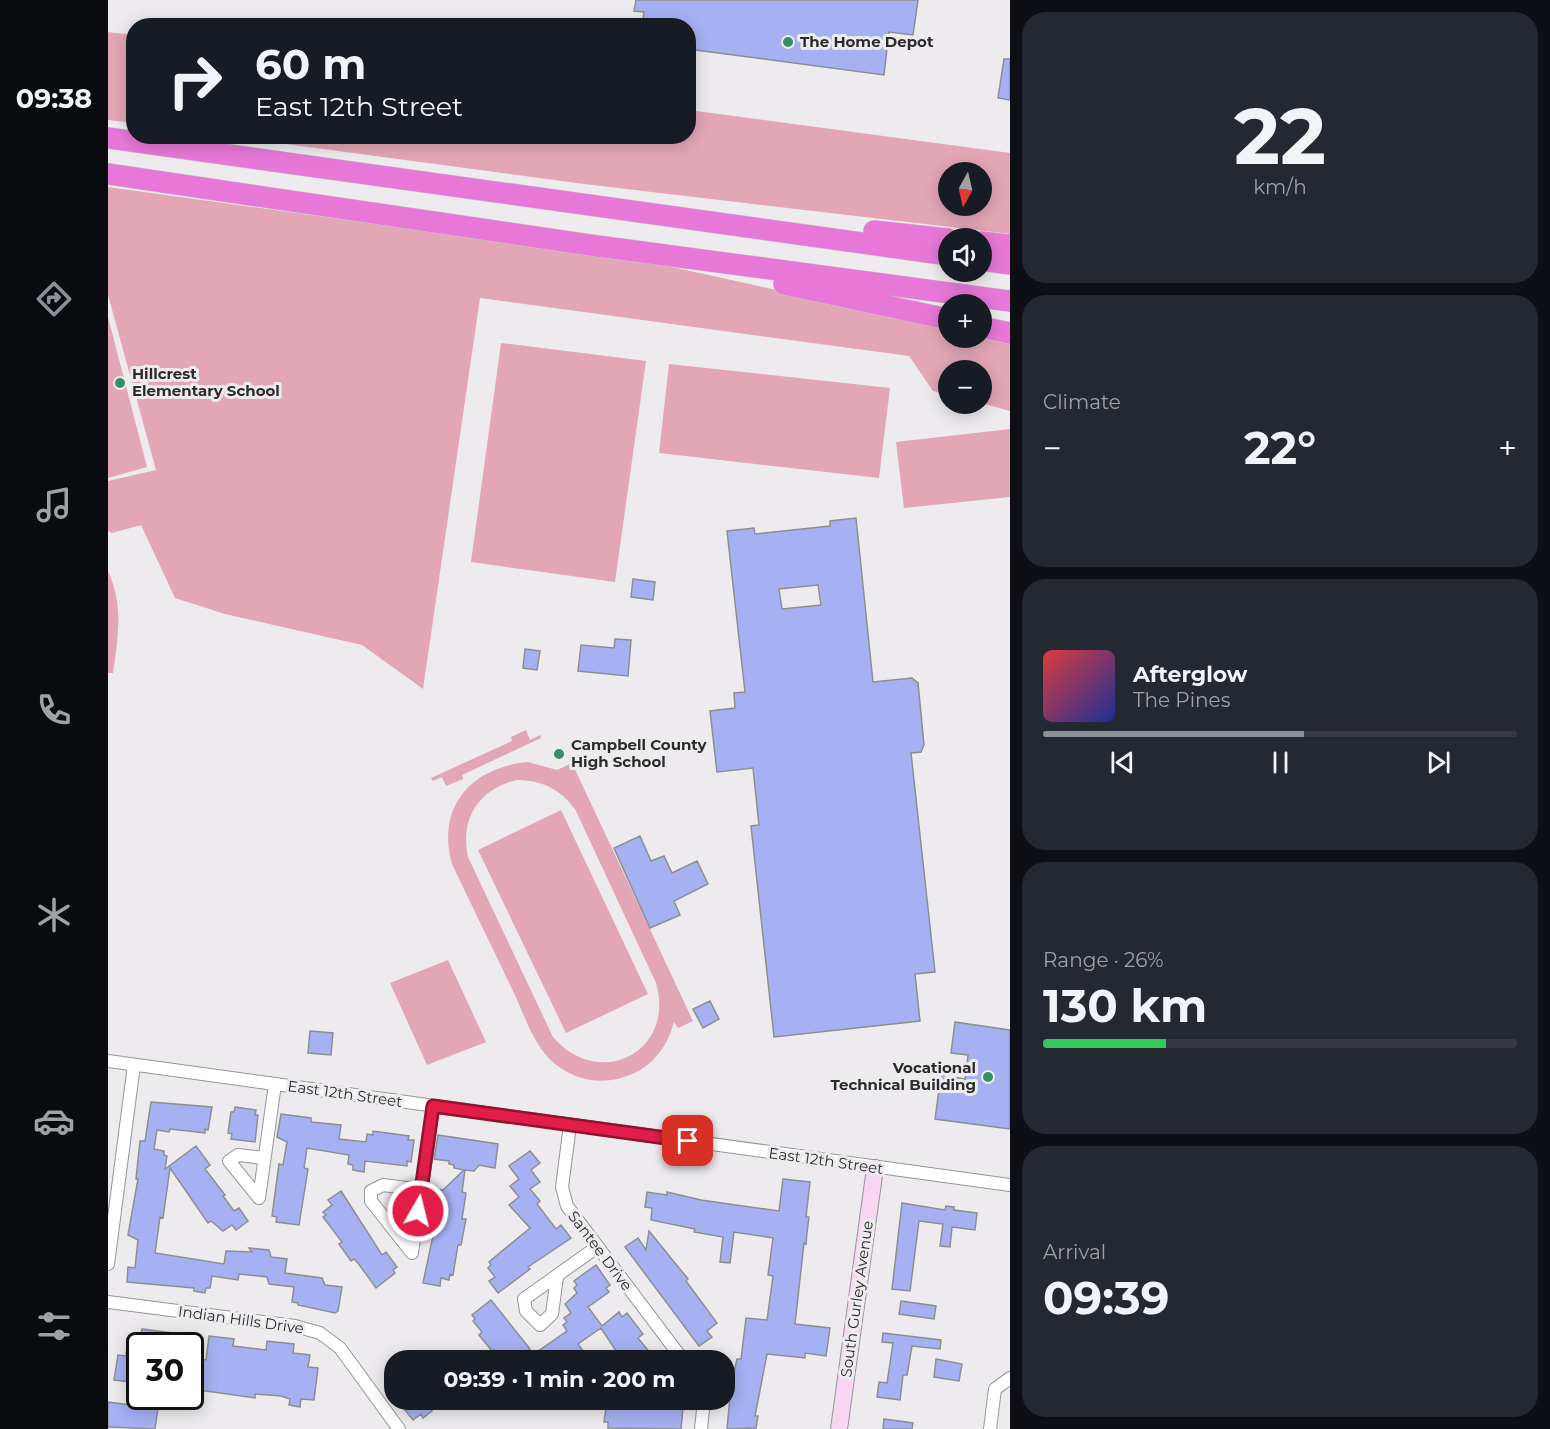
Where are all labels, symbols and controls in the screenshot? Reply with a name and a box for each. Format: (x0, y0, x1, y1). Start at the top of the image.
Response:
place label: The Home Depot (800, 32, 934, 51)
marker: The Home Depot (781, 35, 795, 49)
text: 60 m (255, 38, 366, 90)
icon: right (156, 42, 234, 120)
text: 09:38 (16, 82, 92, 115)
text: 22 (1234, 88, 1326, 184)
text: East 12th Street (255, 90, 463, 123)
north arrow (938, 162, 992, 216)
map controls (938, 162, 992, 414)
text: km/h (1253, 175, 1307, 199)
button: sound (938, 228, 992, 282)
icon: directions (33, 278, 75, 320)
button: + (938, 294, 992, 348)
button: − (938, 360, 992, 414)
place label: Hillcrest Elementary School (132, 364, 280, 400)
marker: Hillcrest Elementary School (113, 376, 127, 390)
text: Climate (1043, 390, 1121, 414)
text: 22° (1244, 420, 1316, 475)
text: − (1043, 428, 1062, 468)
text: + (1498, 428, 1517, 468)
icon: music (33, 484, 75, 526)
text: Afterglow (1133, 661, 1247, 688)
text: The Pines (1133, 688, 1230, 712)
icon: phone (33, 689, 75, 731)
place label: Campbell County High School (571, 735, 707, 771)
icon: previous (1106, 746, 1139, 779)
icon: pause (1264, 746, 1297, 779)
icon: next (1422, 746, 1455, 779)
marker: Campbell County High School (552, 747, 566, 761)
icon: climate (33, 894, 75, 936)
text: Range · 26% (1043, 948, 1164, 972)
text: 130 km (1043, 978, 1207, 1033)
place label: Vocational Technical Building (831, 1058, 976, 1094)
marker: Vocational Technical Building (981, 1070, 995, 1084)
street label: East 12th Street (287, 1076, 404, 1111)
icon: car (33, 1100, 75, 1142)
pin (662, 1115, 713, 1166)
icon: arrive (671, 1124, 704, 1157)
street label: East 12th Street (768, 1143, 885, 1178)
position arrow (386, 1179, 450, 1243)
street label: Santee Drive (564, 1207, 637, 1295)
street label: South Gurley Avenue (836, 1219, 877, 1379)
text: Arrival (1043, 1240, 1106, 1264)
text: 09:39 (1043, 1270, 1169, 1325)
street label: Indian Hills Drive (177, 1301, 305, 1338)
icon: filters (33, 1305, 75, 1347)
speed limit sign: 30 (126, 1332, 204, 1410)
text: 09:39 · 1 min · 200 m (444, 1366, 675, 1393)

